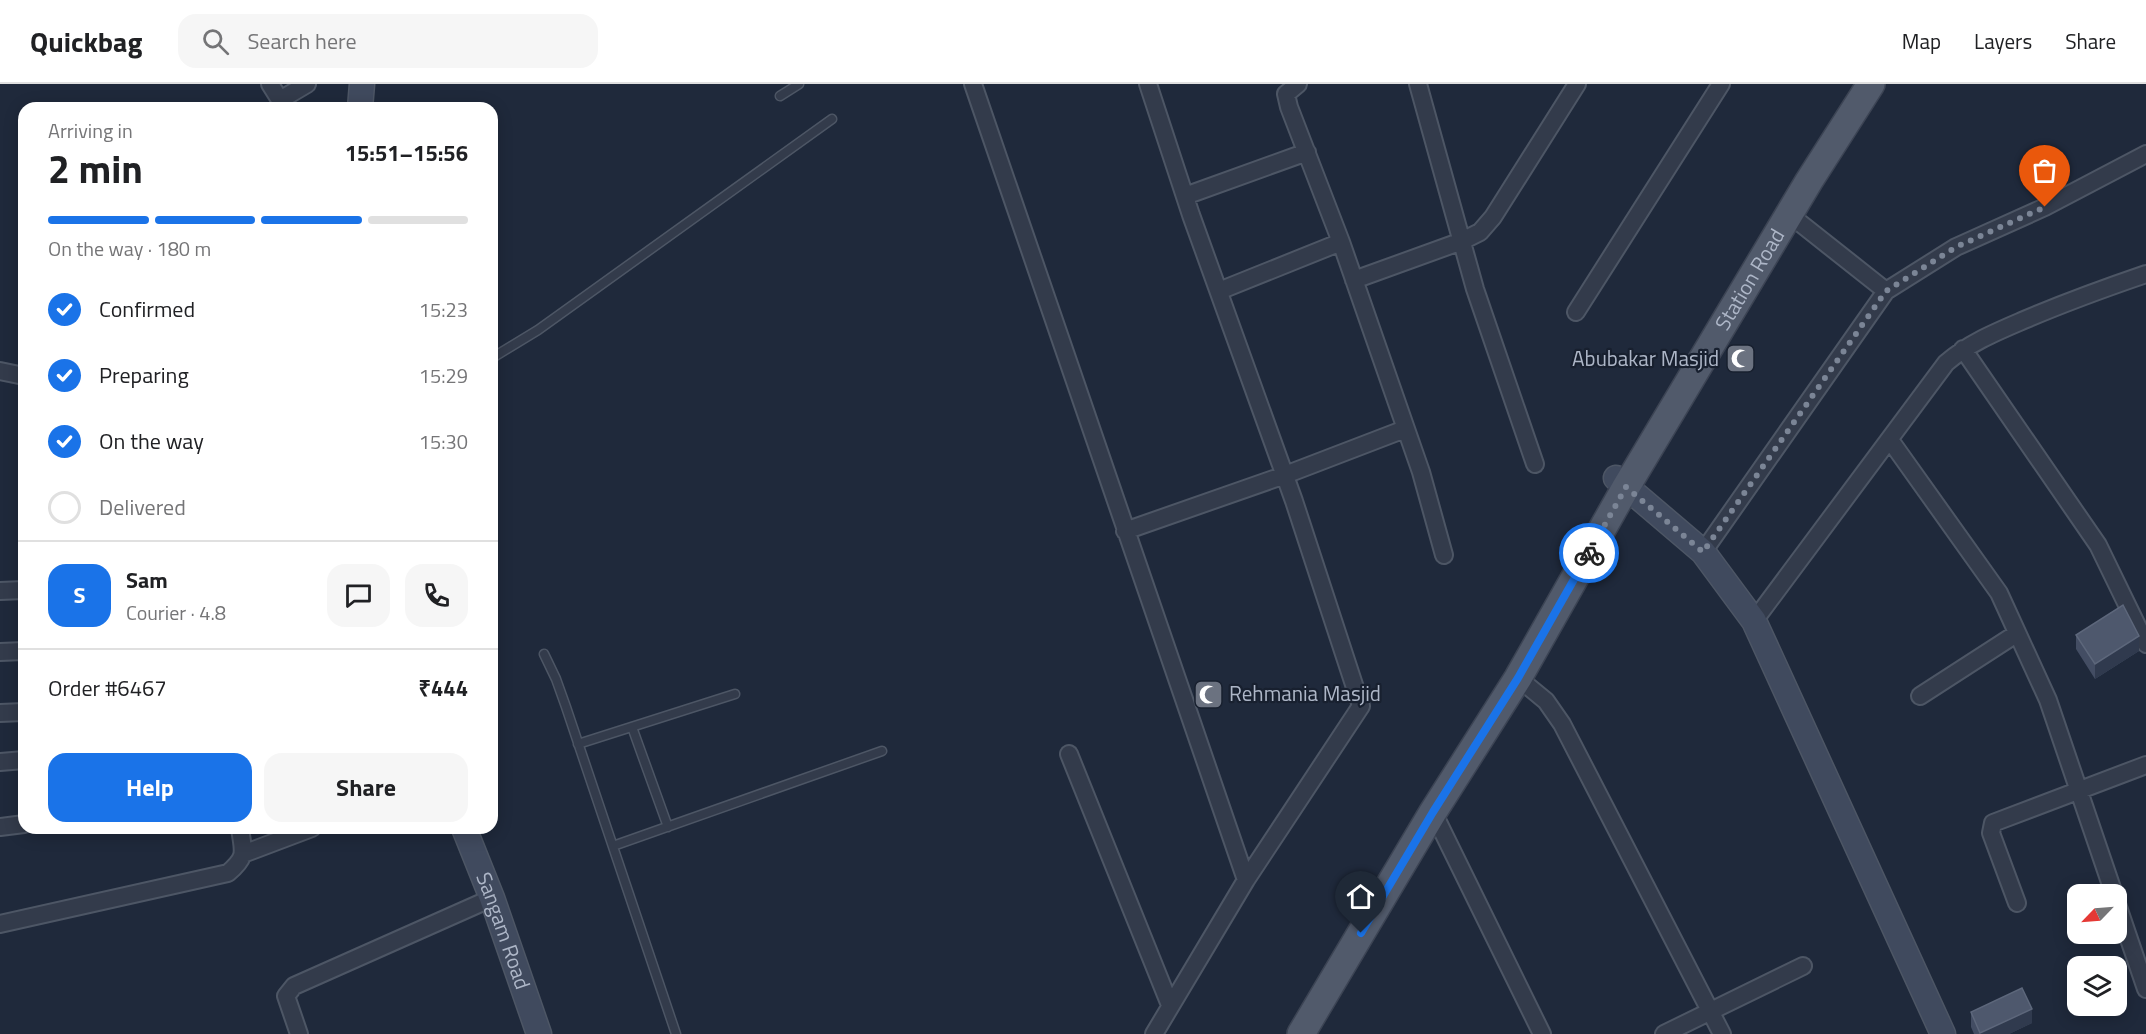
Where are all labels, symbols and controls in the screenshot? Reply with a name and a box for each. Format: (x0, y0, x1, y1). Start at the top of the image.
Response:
search box (178, 14, 598, 68)
text: Quickbag (30, 20, 142, 63)
text: Search here (247, 24, 357, 58)
icon: search (199, 25, 232, 58)
text: Map (1902, 25, 1941, 57)
text: Layers (1974, 25, 2032, 57)
text: Share (2065, 25, 2116, 57)
text: Arriving in (48, 115, 133, 146)
text: 15:51–15:56 (345, 136, 468, 170)
text: 2 min (48, 139, 143, 198)
pin (2019, 145, 2070, 207)
icon: bag (2028, 154, 2061, 187)
street label: Station Road (1706, 222, 1792, 336)
text: On the way · 180 m (48, 233, 211, 264)
text: Confirmed (99, 292, 195, 326)
icon: check (48, 293, 81, 326)
text: 15:23 (419, 294, 468, 325)
place label: Abubakar Masjid (1572, 342, 1719, 374)
mosque icon: Abubakar Masjid (1724, 343, 1756, 375)
text: Preparing (99, 358, 189, 392)
icon: check (48, 359, 81, 392)
text: 15:29 (419, 360, 468, 391)
text: On the way (99, 424, 204, 458)
icon: check (48, 425, 81, 458)
text: 15:30 (419, 426, 468, 457)
text: Delivered (99, 490, 186, 524)
courier (1559, 523, 1619, 583)
icon: bike (1573, 537, 1606, 570)
text: Sam (126, 563, 168, 597)
button: chat (327, 564, 390, 627)
button: phone (405, 564, 468, 627)
text: S (74, 578, 85, 612)
text: Courier · 4.8 (126, 597, 226, 628)
text: Order #6467 (48, 671, 167, 705)
text: ₹444 (418, 671, 468, 705)
place label: Rehmania Masjid (1229, 677, 1381, 709)
mosque icon: Rehmania Masjid (1192, 678, 1224, 710)
button: Help (48, 753, 252, 822)
button: Share (264, 753, 468, 822)
street label: Sangam Road (468, 867, 539, 993)
pin (1335, 871, 1386, 933)
icon: home (1344, 880, 1377, 913)
north arrow (2067, 884, 2127, 944)
map controls (2067, 884, 2127, 1016)
button: layers (2067, 956, 2127, 1016)

